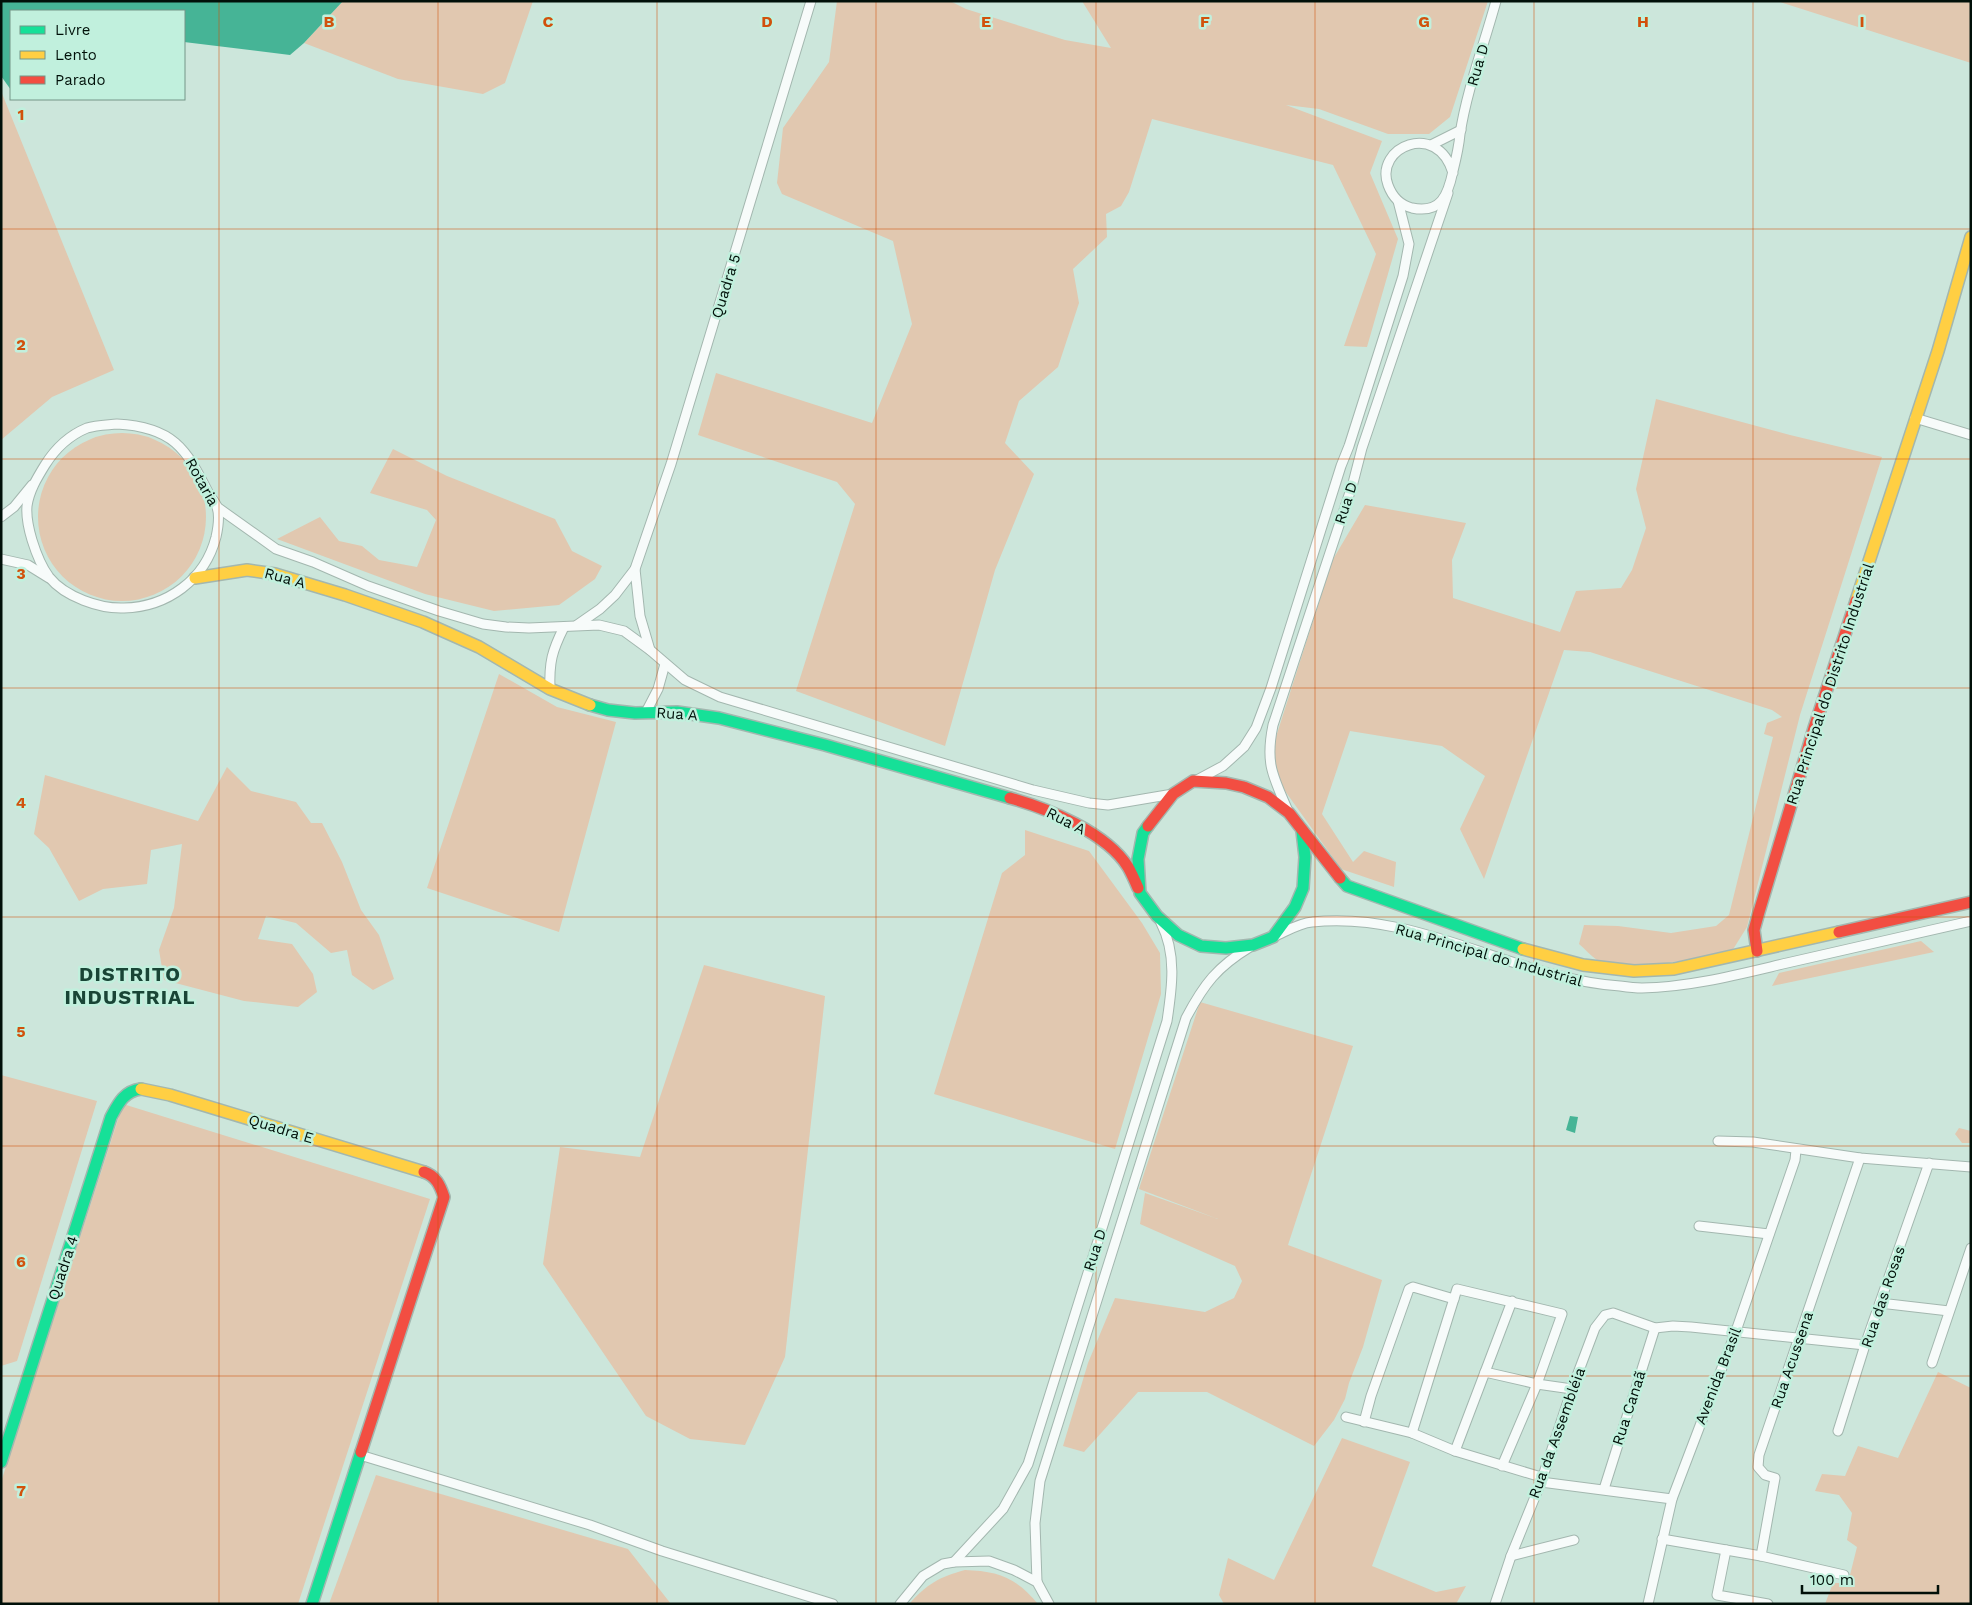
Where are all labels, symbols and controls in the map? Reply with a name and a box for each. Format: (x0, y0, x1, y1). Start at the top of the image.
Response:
legend (10, 10, 185, 100)
text: B (324, 12, 335, 31)
text: C (543, 12, 554, 31)
text: D (761, 12, 773, 31)
text: E (981, 12, 991, 31)
text: F (1200, 12, 1210, 31)
text: G (1418, 12, 1430, 31)
text: H (1637, 12, 1649, 31)
text: I (1859, 12, 1865, 31)
text: Livre (55, 21, 90, 39)
street label: Rua D (1463, 42, 1493, 88)
text: Lento (55, 46, 97, 64)
text: Parado (55, 71, 105, 89)
text: 1 (18, 105, 24, 124)
street label: Quadra 5 (708, 252, 744, 320)
text: 2 (16, 335, 26, 354)
street label: Rotaria (182, 455, 223, 510)
street label: Rua D (1331, 480, 1361, 526)
street label: Rua Principal do Distrito Industrial (1782, 561, 1878, 807)
text: 3 (16, 564, 26, 583)
street label: Rua A (263, 564, 308, 592)
street label: Rua A (656, 704, 698, 724)
text: 4 (16, 793, 26, 812)
street label: Rua A (1043, 804, 1089, 839)
street label: Rua Principal do Industrial (1393, 920, 1585, 990)
district label: DISTRITO INDUSTRIAL (64, 962, 196, 1009)
text: 5 (16, 1022, 26, 1041)
street label: Quadra E (246, 1111, 316, 1147)
street label: Rua D (1080, 1227, 1110, 1273)
street label: Quadra 4 (44, 1233, 82, 1303)
street label: Rua das Rosas (1857, 1244, 1909, 1350)
text: 6 (16, 1252, 26, 1271)
street label: Rua Acussena (1767, 1309, 1817, 1411)
street label: Avenida Brasil (1691, 1325, 1745, 1427)
street label: Rua da Assembléia (1525, 1365, 1589, 1501)
street label: Rua Canaã (1608, 1368, 1650, 1448)
text: 7 (16, 1481, 26, 1500)
scale bar (1802, 1562, 1938, 1594)
text: 100 m (1810, 1571, 1854, 1589)

